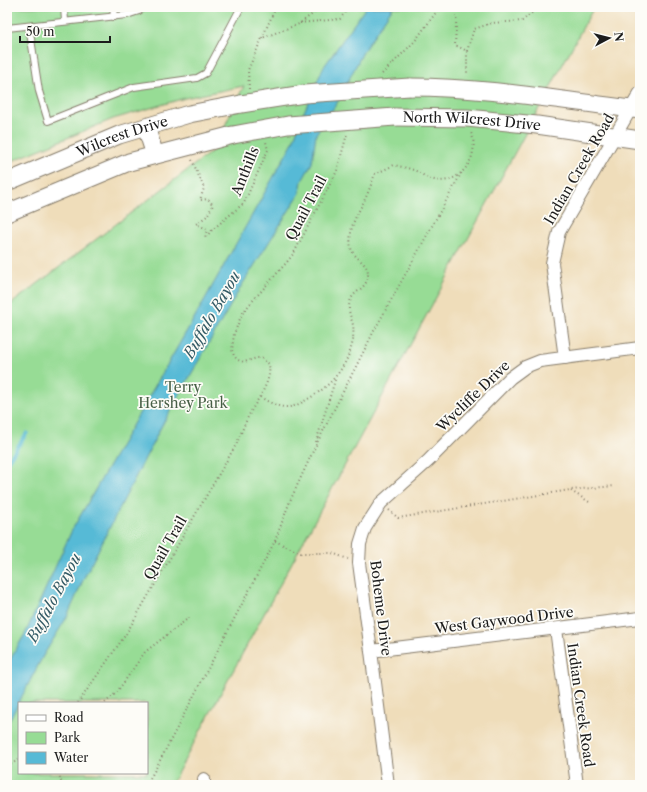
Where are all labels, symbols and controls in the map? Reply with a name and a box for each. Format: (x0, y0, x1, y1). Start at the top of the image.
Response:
scale bar (20, 18, 110, 44)
north arrow (589, 18, 629, 58)
text: 50 m (26, 24, 55, 39)
text: N (611, 31, 627, 43)
street label: North Wilcrest Drive (403, 108, 542, 134)
street label: Indian Creek Road (540, 110, 618, 228)
street label: Wilcrest Drive (73, 112, 170, 161)
street label: Anthills (227, 144, 263, 199)
street label: Quail Trail (281, 173, 331, 243)
water label: Buffalo Bayou (178, 268, 244, 363)
street label: Wycliffe Drive (432, 356, 514, 436)
park label: Terry Hershey Park (138, 378, 229, 412)
street label: Quail Trail (140, 513, 190, 583)
water label: Buffalo Bayou (22, 550, 85, 646)
street label: Boheme Drive (366, 559, 396, 657)
street label: West Gaywood Drive (433, 603, 575, 638)
street label: Indian Creek Road (563, 642, 599, 769)
legend (18, 702, 148, 774)
text: Road (54, 710, 84, 725)
text: Park (54, 730, 81, 745)
text: Water (53, 750, 88, 765)

